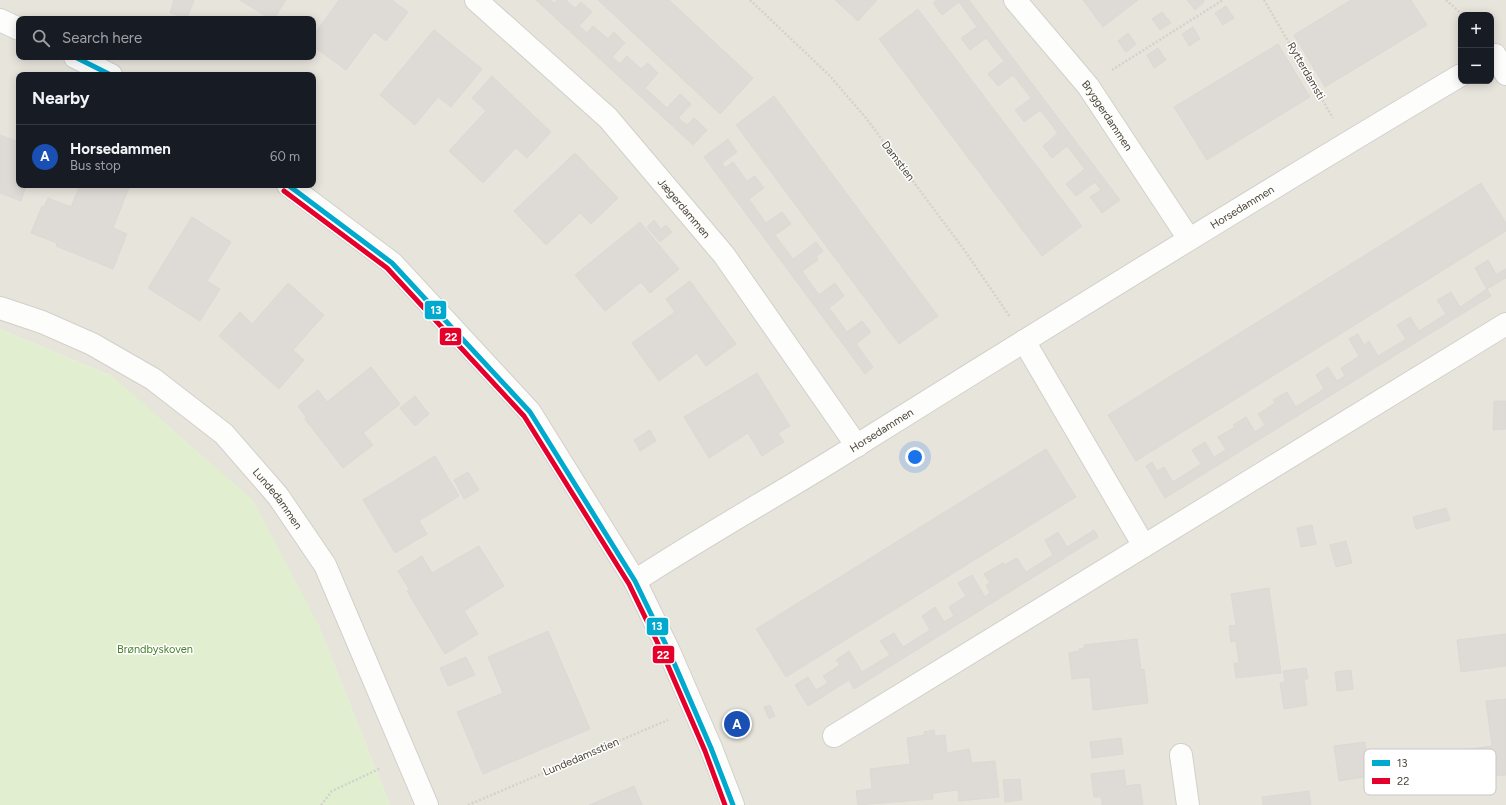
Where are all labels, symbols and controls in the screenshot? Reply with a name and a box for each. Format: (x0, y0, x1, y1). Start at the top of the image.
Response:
map controls (1458, 12, 1494, 84)
button: + (1458, 12, 1494, 48)
search box (16, 16, 316, 60)
icon: search (30, 27, 52, 49)
text: Search here (62, 29, 142, 47)
street label: Rytterdamsti (1284, 40, 1328, 102)
button: − (1458, 48, 1494, 84)
street label: Bryggerdammen (1079, 77, 1135, 153)
text: Nearby (32, 88, 90, 108)
street label: Damstien (879, 139, 917, 183)
text: Horsedammen (70, 140, 171, 158)
text: A (40, 149, 50, 164)
text: 60 m (270, 149, 300, 164)
text: Bus stop (70, 158, 121, 173)
street label: Jægerdammen (655, 175, 713, 241)
street label: Horsedammen (1208, 183, 1276, 231)
line badge: 13 (424, 300, 447, 320)
text: 13 (431, 304, 441, 317)
line badge: 22 (439, 327, 462, 346)
text: 22 (445, 331, 457, 344)
street label: Horsedammen (847, 405, 916, 455)
your location (905, 447, 925, 467)
street label: Lundedammen (250, 465, 305, 531)
line badge: 13 (646, 617, 669, 636)
text: 13 (652, 620, 662, 633)
park label: Brøndbyskoven (117, 643, 193, 656)
line badge: 22 (652, 645, 675, 664)
text: 22 (657, 649, 669, 662)
pin: A (724, 709, 750, 739)
street label: Lundedamsstien (541, 735, 621, 779)
legend (1364, 749, 1496, 795)
text: 13 (1397, 757, 1408, 770)
text: 22 (1397, 775, 1409, 788)

